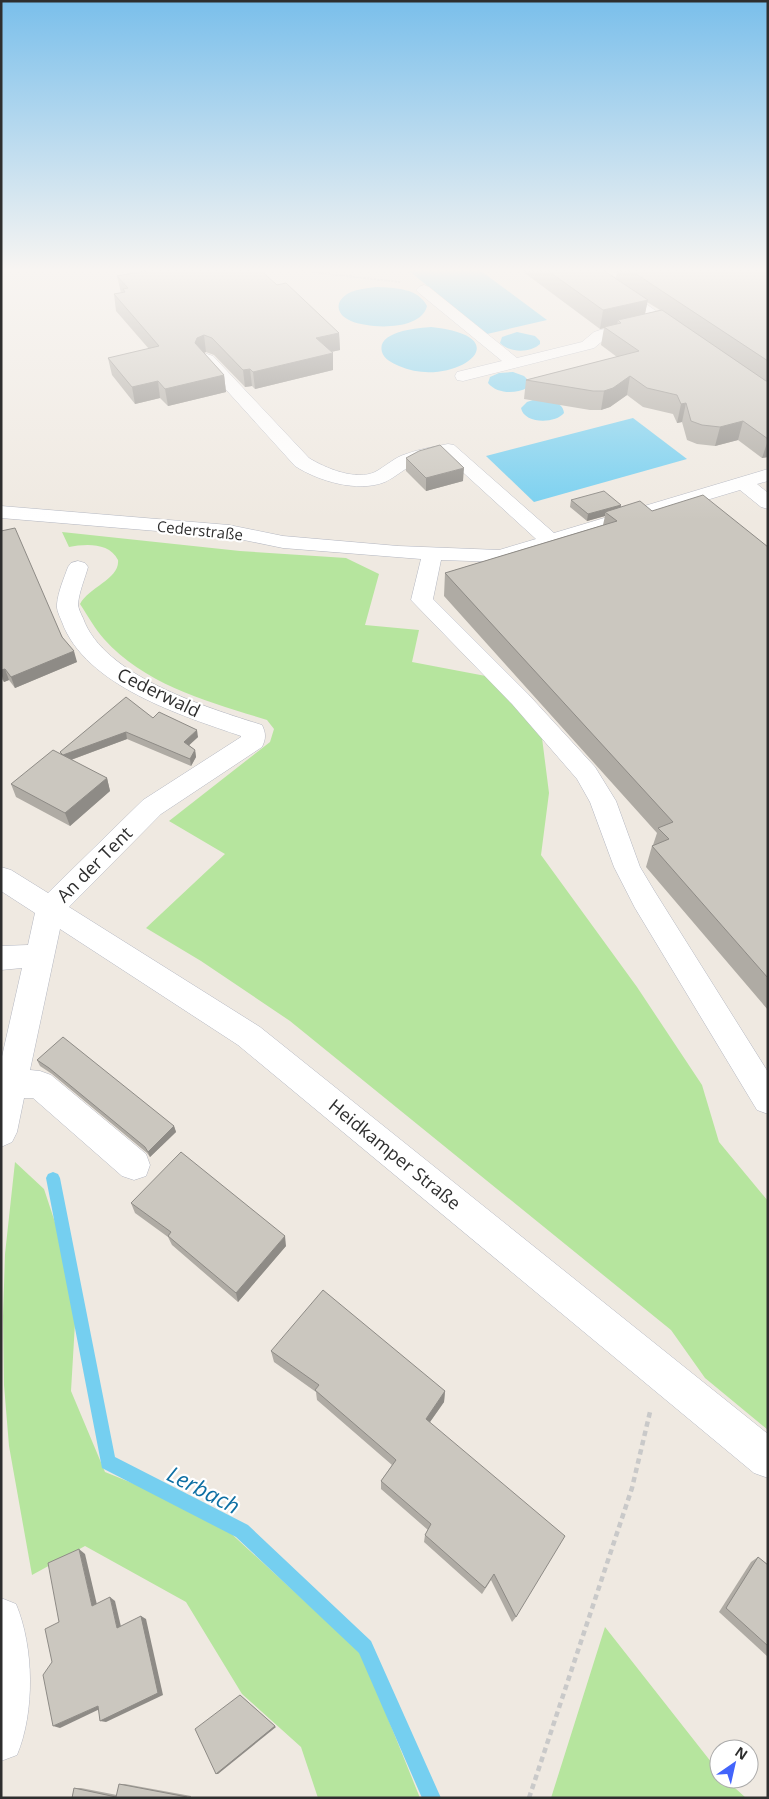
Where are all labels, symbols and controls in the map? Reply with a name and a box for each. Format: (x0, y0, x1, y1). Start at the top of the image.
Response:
street label: Cederstraße (156, 516, 244, 544)
street label: Cederwald (114, 662, 204, 722)
street label: An der Tent (51, 821, 137, 907)
street label: Heidkamper Straße (324, 1093, 466, 1215)
water label: Lerbach (162, 1458, 246, 1520)
north arrow (709, 1739, 759, 1789)
text: N (732, 1742, 752, 1764)

